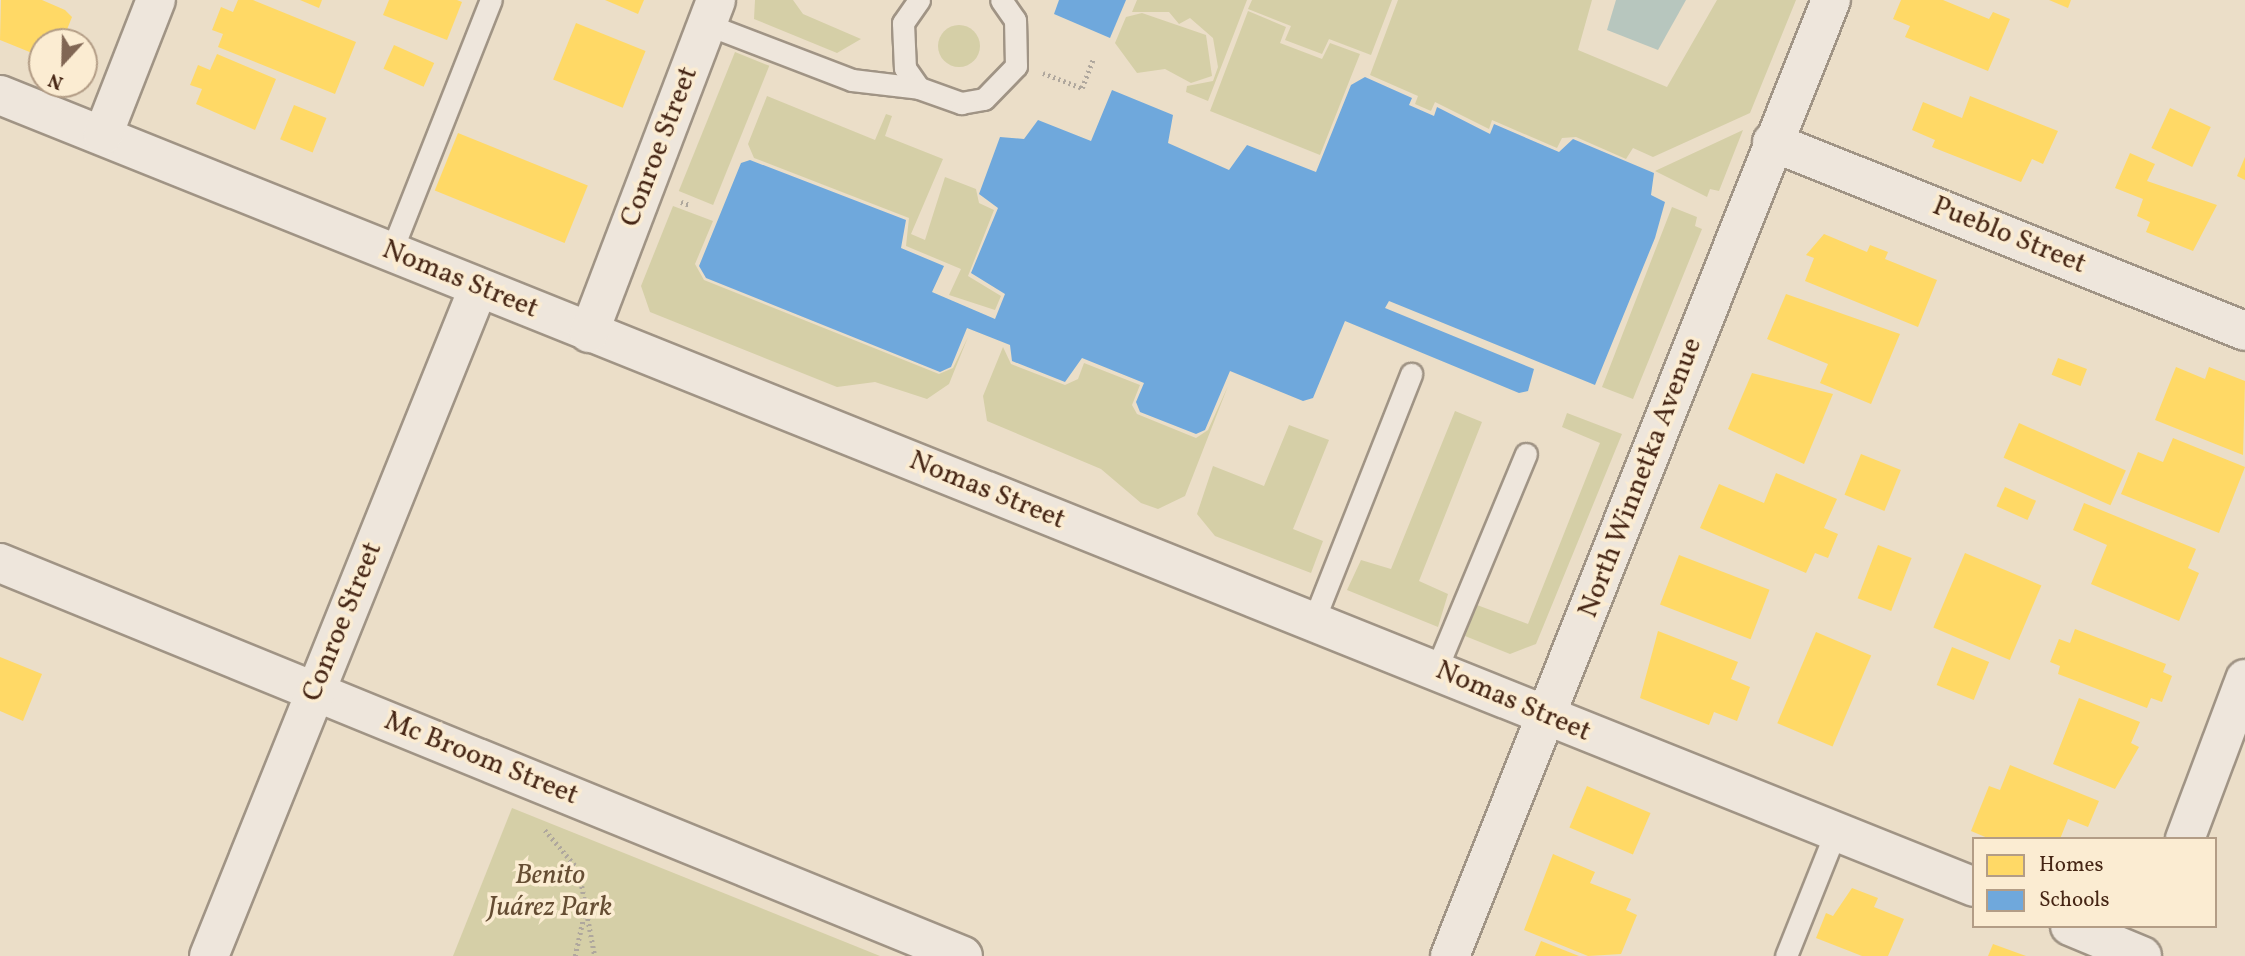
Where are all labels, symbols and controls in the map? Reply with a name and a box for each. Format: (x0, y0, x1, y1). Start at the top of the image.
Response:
north arrow (28, 28, 98, 98)
street label: Conroe Street (614, 62, 706, 232)
text: N (45, 66, 67, 95)
street label: Pueblo Street (1927, 190, 2091, 282)
street label: Nomas Street (377, 233, 543, 327)
street label: North Winnetka Avenue (1572, 333, 1710, 623)
street label: Nomas Street (904, 444, 1070, 538)
street label: Conroe Street (296, 537, 390, 707)
street label: Nomas Street (1430, 654, 1596, 750)
street label: Mc Broom Street (379, 705, 583, 813)
legend (1972, 837, 2217, 928)
text: Homes (2039, 851, 2104, 880)
park label: Benito Juárez Park (488, 859, 612, 925)
text: Schools (2039, 886, 2109, 915)

